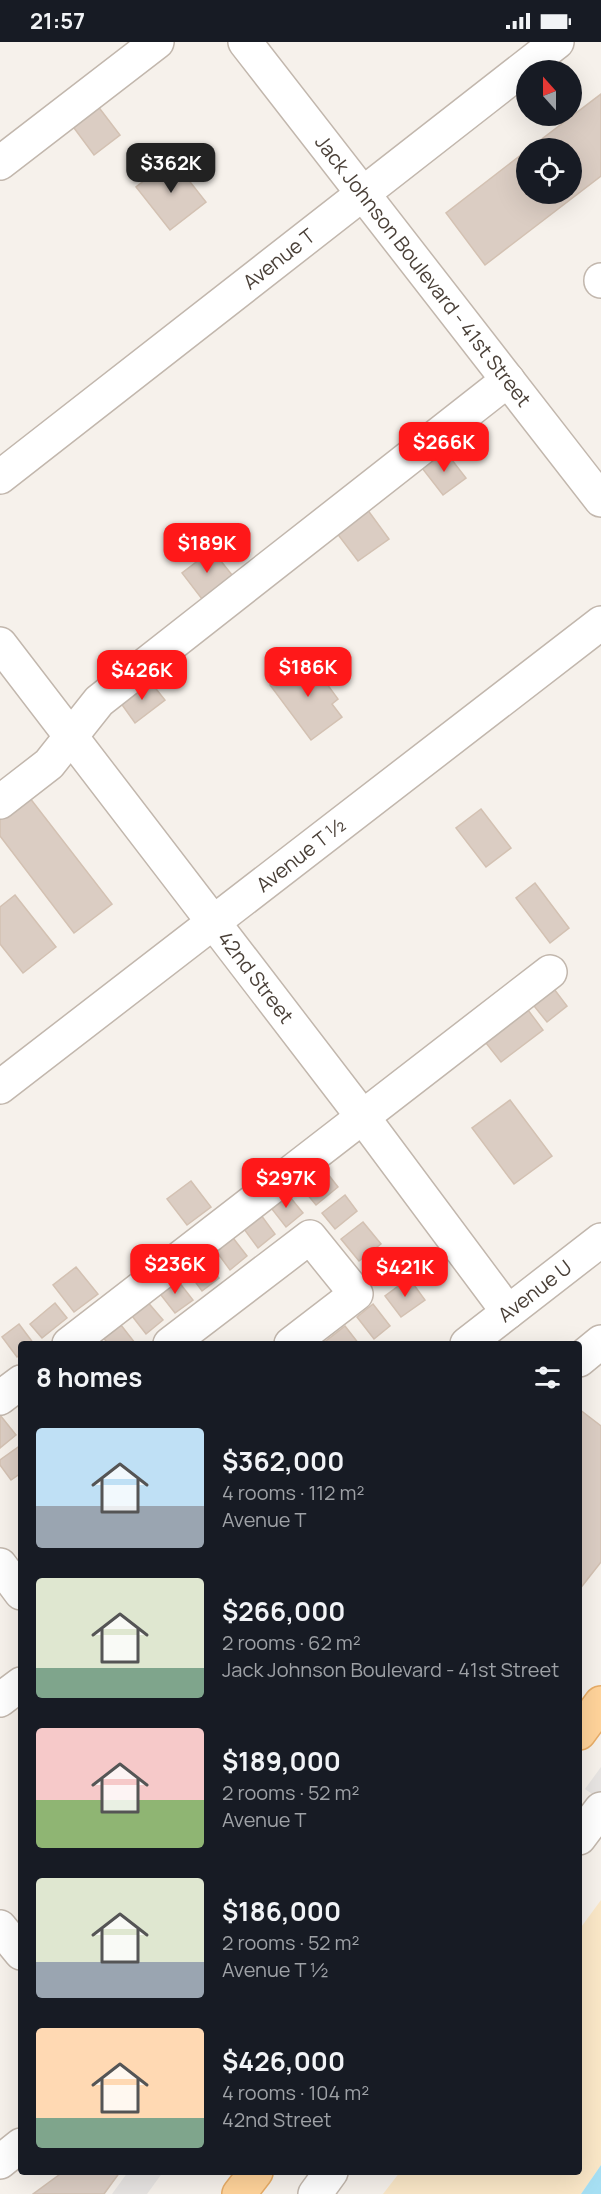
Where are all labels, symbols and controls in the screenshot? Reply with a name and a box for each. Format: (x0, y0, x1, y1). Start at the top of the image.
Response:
text: 21:57 (30, 6, 85, 36)
north arrow (516, 60, 582, 126)
map controls (516, 60, 582, 204)
street label: Jack Johnson Boulevard - 41st Street (309, 129, 538, 412)
button: locate (516, 138, 582, 204)
pin: $362K (129, 143, 213, 194)
text: $362K (140, 149, 202, 176)
street label: Avenue T (237, 222, 320, 295)
pin: $266K (402, 422, 486, 473)
text: $266K (413, 428, 475, 455)
pin: $189K (165, 523, 249, 574)
text: $189K (178, 529, 236, 556)
pin: $186K (266, 647, 350, 698)
pin: $426K (100, 650, 184, 701)
text: $186K (279, 653, 337, 680)
text: $426K (111, 656, 173, 683)
street label: Avenue T ½ (250, 811, 351, 898)
street label: 42nd Street (212, 925, 300, 1029)
pin: $297K (244, 1158, 328, 1209)
text: $297K (256, 1164, 316, 1191)
pin: $236K (133, 1244, 217, 1295)
pin: $421K (363, 1247, 447, 1298)
text: $236K (144, 1250, 206, 1277)
text: $421K (376, 1253, 434, 1280)
street label: Avenue U (492, 1254, 577, 1328)
text: 8 homes (36, 1359, 142, 1395)
icon: filters (531, 1361, 564, 1394)
text: $362,000 (222, 1443, 344, 1479)
icon: home (84, 1452, 156, 1524)
text: 4 rooms · 112 m² (222, 1479, 364, 1506)
text: Avenue T (222, 1506, 306, 1533)
text: $266,000 (222, 1593, 345, 1629)
icon: home (84, 1602, 156, 1674)
text: 2 rooms · 62 m² (222, 1629, 361, 1656)
text: Jack Johnson Boulevard - 41st Street (222, 1656, 559, 1683)
text: $189,000 (222, 1743, 341, 1779)
icon: home (84, 1752, 156, 1824)
text: 2 rooms · 52 m² (222, 1779, 359, 1806)
text: Avenue T (222, 1806, 306, 1833)
text: $186,000 (222, 1893, 341, 1929)
icon: home (84, 1902, 156, 1974)
text: 2 rooms · 52 m² (222, 1929, 359, 1956)
text: Avenue T ½ (222, 1956, 328, 1983)
text: $426,000 (222, 2043, 345, 2079)
icon: home (84, 2052, 156, 2124)
text: 4 rooms · 104 m² (222, 2079, 369, 2106)
text: 42nd Street (222, 2106, 332, 2133)

